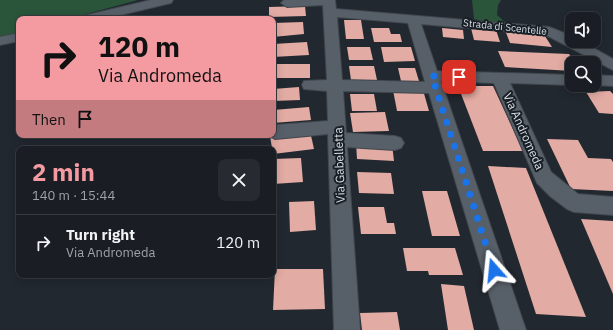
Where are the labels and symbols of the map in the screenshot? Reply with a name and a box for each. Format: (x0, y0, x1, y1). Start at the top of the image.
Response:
street label: Strada di Scentelle (462, 16, 548, 38)
pin (442, 60, 476, 94)
street label: Via Andromeda (500, 90, 548, 172)
street label: Via Gabelletta (330, 126, 348, 203)
position arrow (473, 249, 515, 291)

